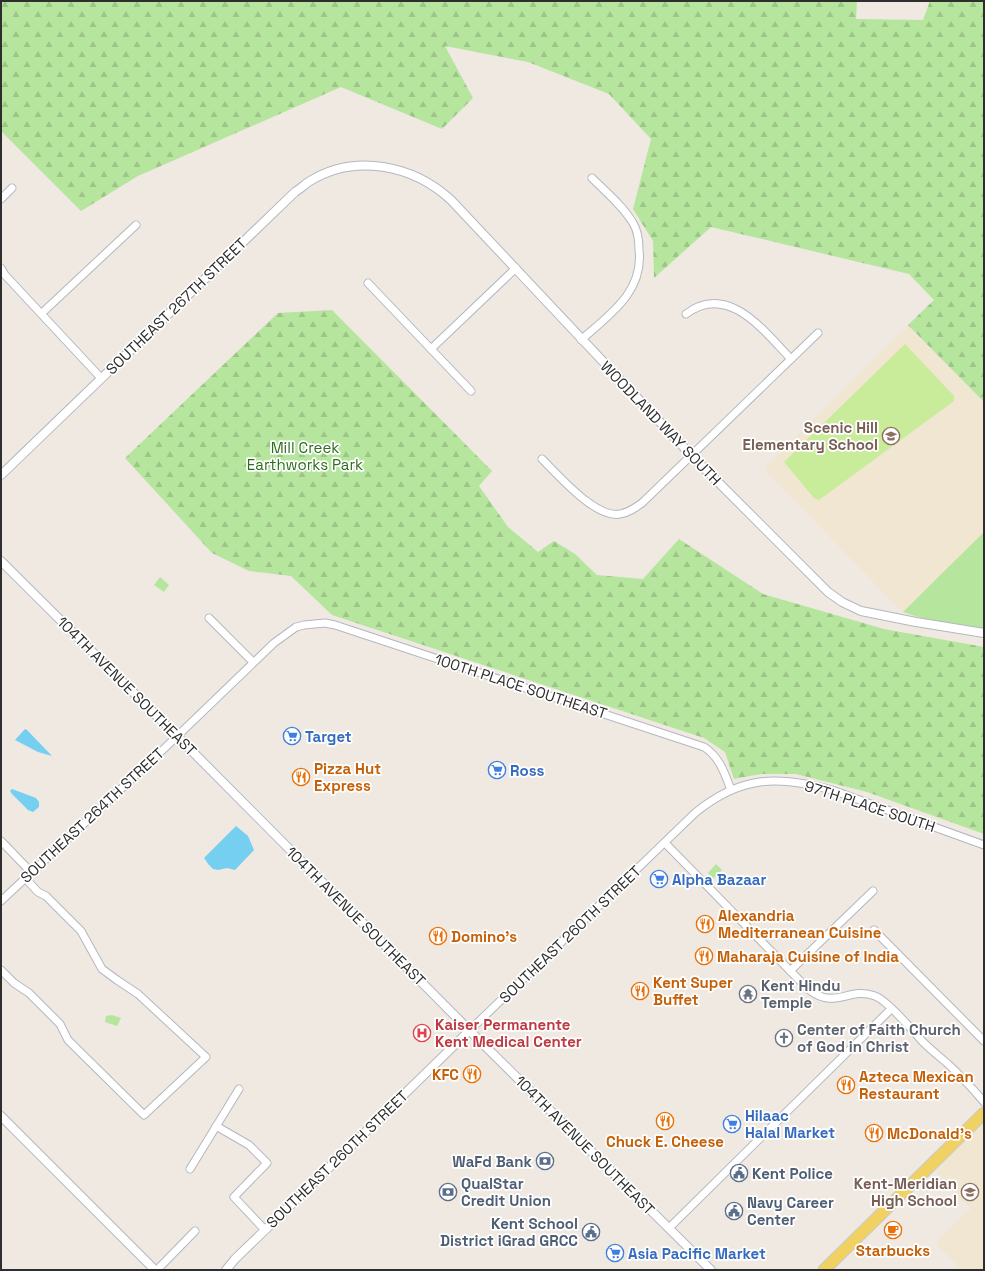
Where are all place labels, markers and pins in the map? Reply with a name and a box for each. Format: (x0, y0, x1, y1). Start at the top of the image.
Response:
place label: Scenic Hill Elementary School (743, 418, 878, 454)
school or university icon: Scenic Hill Elementary School (881, 426, 901, 446)
supermarket icon: Target (282, 726, 302, 746)
place label: Target (305, 727, 352, 746)
place label: Pizza Hut Express (314, 759, 381, 795)
supermarket icon: Ross (487, 760, 507, 780)
place label: Ross (510, 761, 545, 780)
restaurant icon: Pizza Hut Express (291, 767, 311, 787)
supermarket icon: Alpha Bazaar (649, 869, 669, 889)
place label: Alpha Bazaar (672, 870, 767, 889)
place label: Alexandria Mediterranean Cuisine (718, 906, 882, 942)
restaurant icon: Alexandria Mediterranean Cuisine (695, 914, 715, 934)
restaurant icon: Domino's (428, 926, 448, 946)
place label: Domino's (451, 927, 517, 946)
restaurant icon: Maharaja Cuisine of India (694, 946, 714, 966)
place label: Maharaja Cuisine of India (717, 947, 899, 966)
place label: Kent Super Buffet (653, 973, 733, 1009)
place label: Kent Hindu Temple (761, 976, 840, 1012)
restaurant icon: Kent Super Buffet (630, 981, 650, 1001)
temple icon: Kent Hindu Temple (738, 984, 758, 1004)
place label: Kaiser Permanente Kent Medical Center (435, 1015, 582, 1051)
place label: Center of Faith Church of God in Christ (797, 1020, 961, 1056)
hospital icon: Kaiser Permanente Kent Medical Center (412, 1023, 432, 1043)
church icon: Center of Faith Church of God in Christ (774, 1028, 794, 1048)
restaurant icon: KFC (462, 1064, 482, 1084)
place label: KFC (432, 1065, 459, 1084)
place label: Azteca Mexican Restaurant (859, 1067, 974, 1103)
restaurant icon: Azteca Mexican Restaurant (836, 1075, 856, 1095)
place label: Hilaac Halal Market (745, 1106, 835, 1142)
restaurant icon: Chuck E. Cheese (655, 1111, 675, 1131)
supermarket icon: Hilaac Halal Market (722, 1114, 742, 1134)
restaurant icon: McDonald's (864, 1123, 884, 1143)
place label: McDonald's (887, 1124, 972, 1143)
place label: Chuck E. Cheese (606, 1132, 724, 1151)
bank icon: WaFd Bank (535, 1151, 555, 1171)
place label: WaFd Bank (452, 1152, 533, 1171)
public building icon: Kent Police (729, 1163, 749, 1183)
place label: Kent Police (752, 1164, 833, 1183)
place label: QualStar Credit Union (461, 1174, 551, 1210)
place label: Kent-Meridian High School (854, 1174, 957, 1210)
bank icon: QualStar Credit Union (438, 1182, 458, 1202)
school or university icon: Kent-Meridian High School (960, 1182, 980, 1202)
place label: Navy Career Center (747, 1193, 834, 1229)
public building icon: Navy Career Center (724, 1201, 744, 1221)
place label: Kent School District iGrad GRCC (440, 1214, 578, 1250)
cafe icon: Starbucks (883, 1220, 903, 1240)
public building icon: Kent School District iGrad GRCC (581, 1222, 601, 1242)
place label: Starbucks (856, 1241, 930, 1260)
supermarket icon: Asia Pacific Market (605, 1243, 625, 1263)
place label: Asia Pacific Market (628, 1244, 766, 1263)

